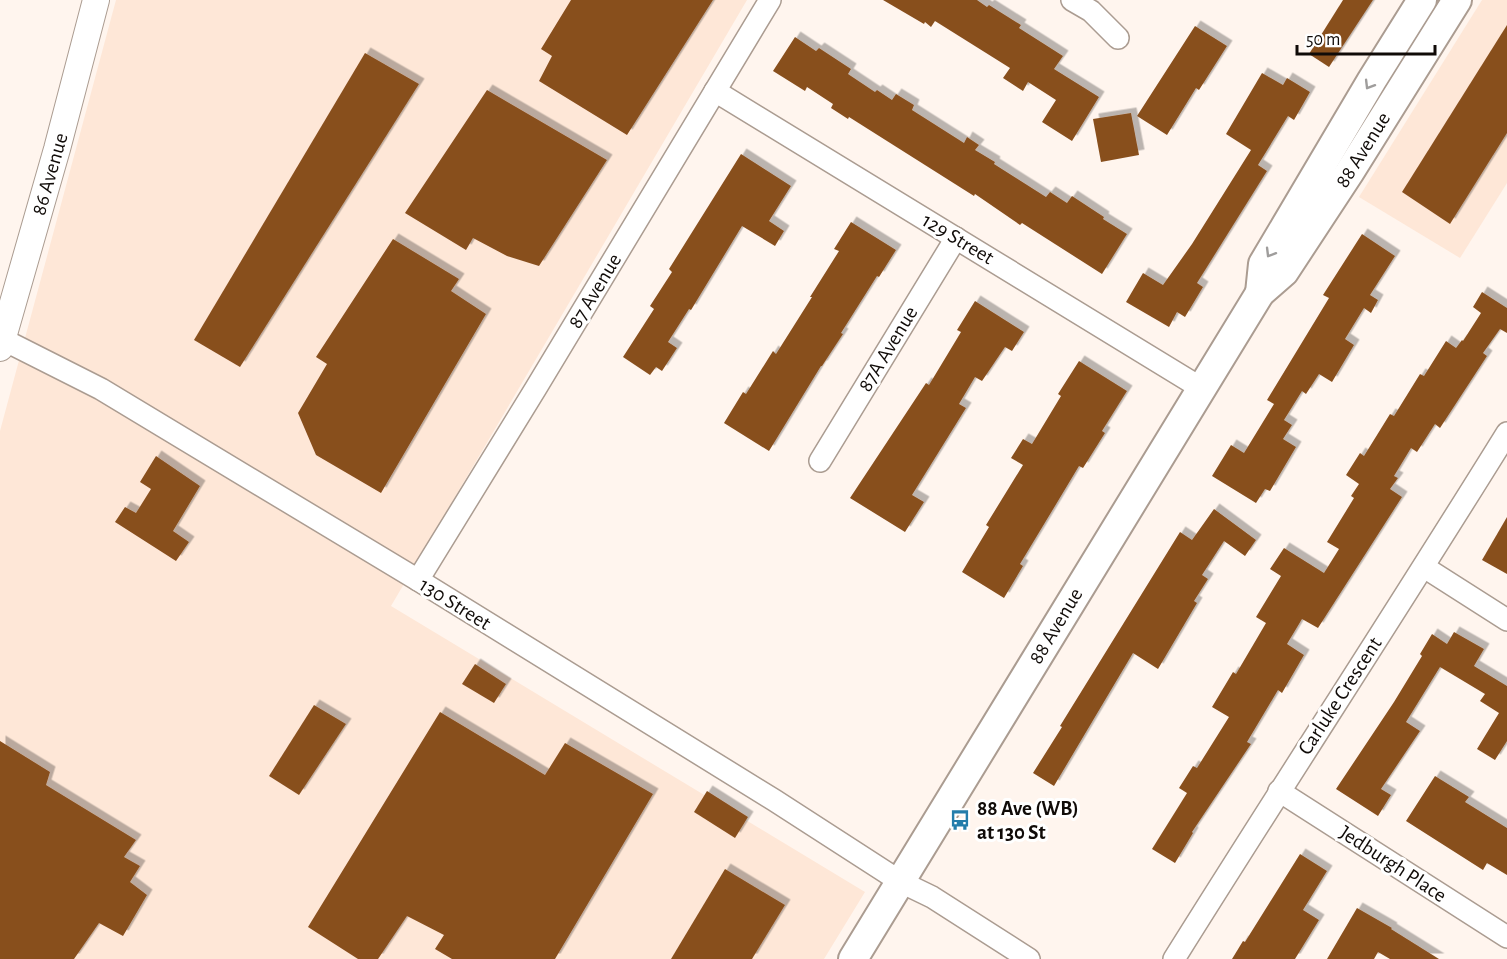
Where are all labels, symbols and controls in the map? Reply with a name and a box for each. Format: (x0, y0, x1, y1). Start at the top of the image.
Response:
scale bar (1297, 18, 1435, 56)
text: 50 m (1306, 31, 1340, 49)
one-way arrow (1364, 79, 1376, 89)
street label: 88 Avenue (1332, 109, 1394, 191)
street label: 86 Avenue (28, 130, 72, 218)
street label: 129 Street (918, 210, 998, 269)
one-way arrow (1265, 247, 1277, 257)
street label: 87 Avenue (565, 250, 625, 332)
street label: 87A Avenue (854, 303, 922, 395)
street label: 130 Street (416, 574, 495, 634)
street label: 88 Avenue (1025, 584, 1087, 668)
street label: Carluke Crescent (1294, 633, 1386, 759)
place label: 88 Ave (WB) at 130 St (977, 798, 1079, 843)
bus stop icon: 88 Ave (WB) at 130 St (948, 808, 972, 832)
street label: Jedburgh Place (1336, 822, 1450, 906)

